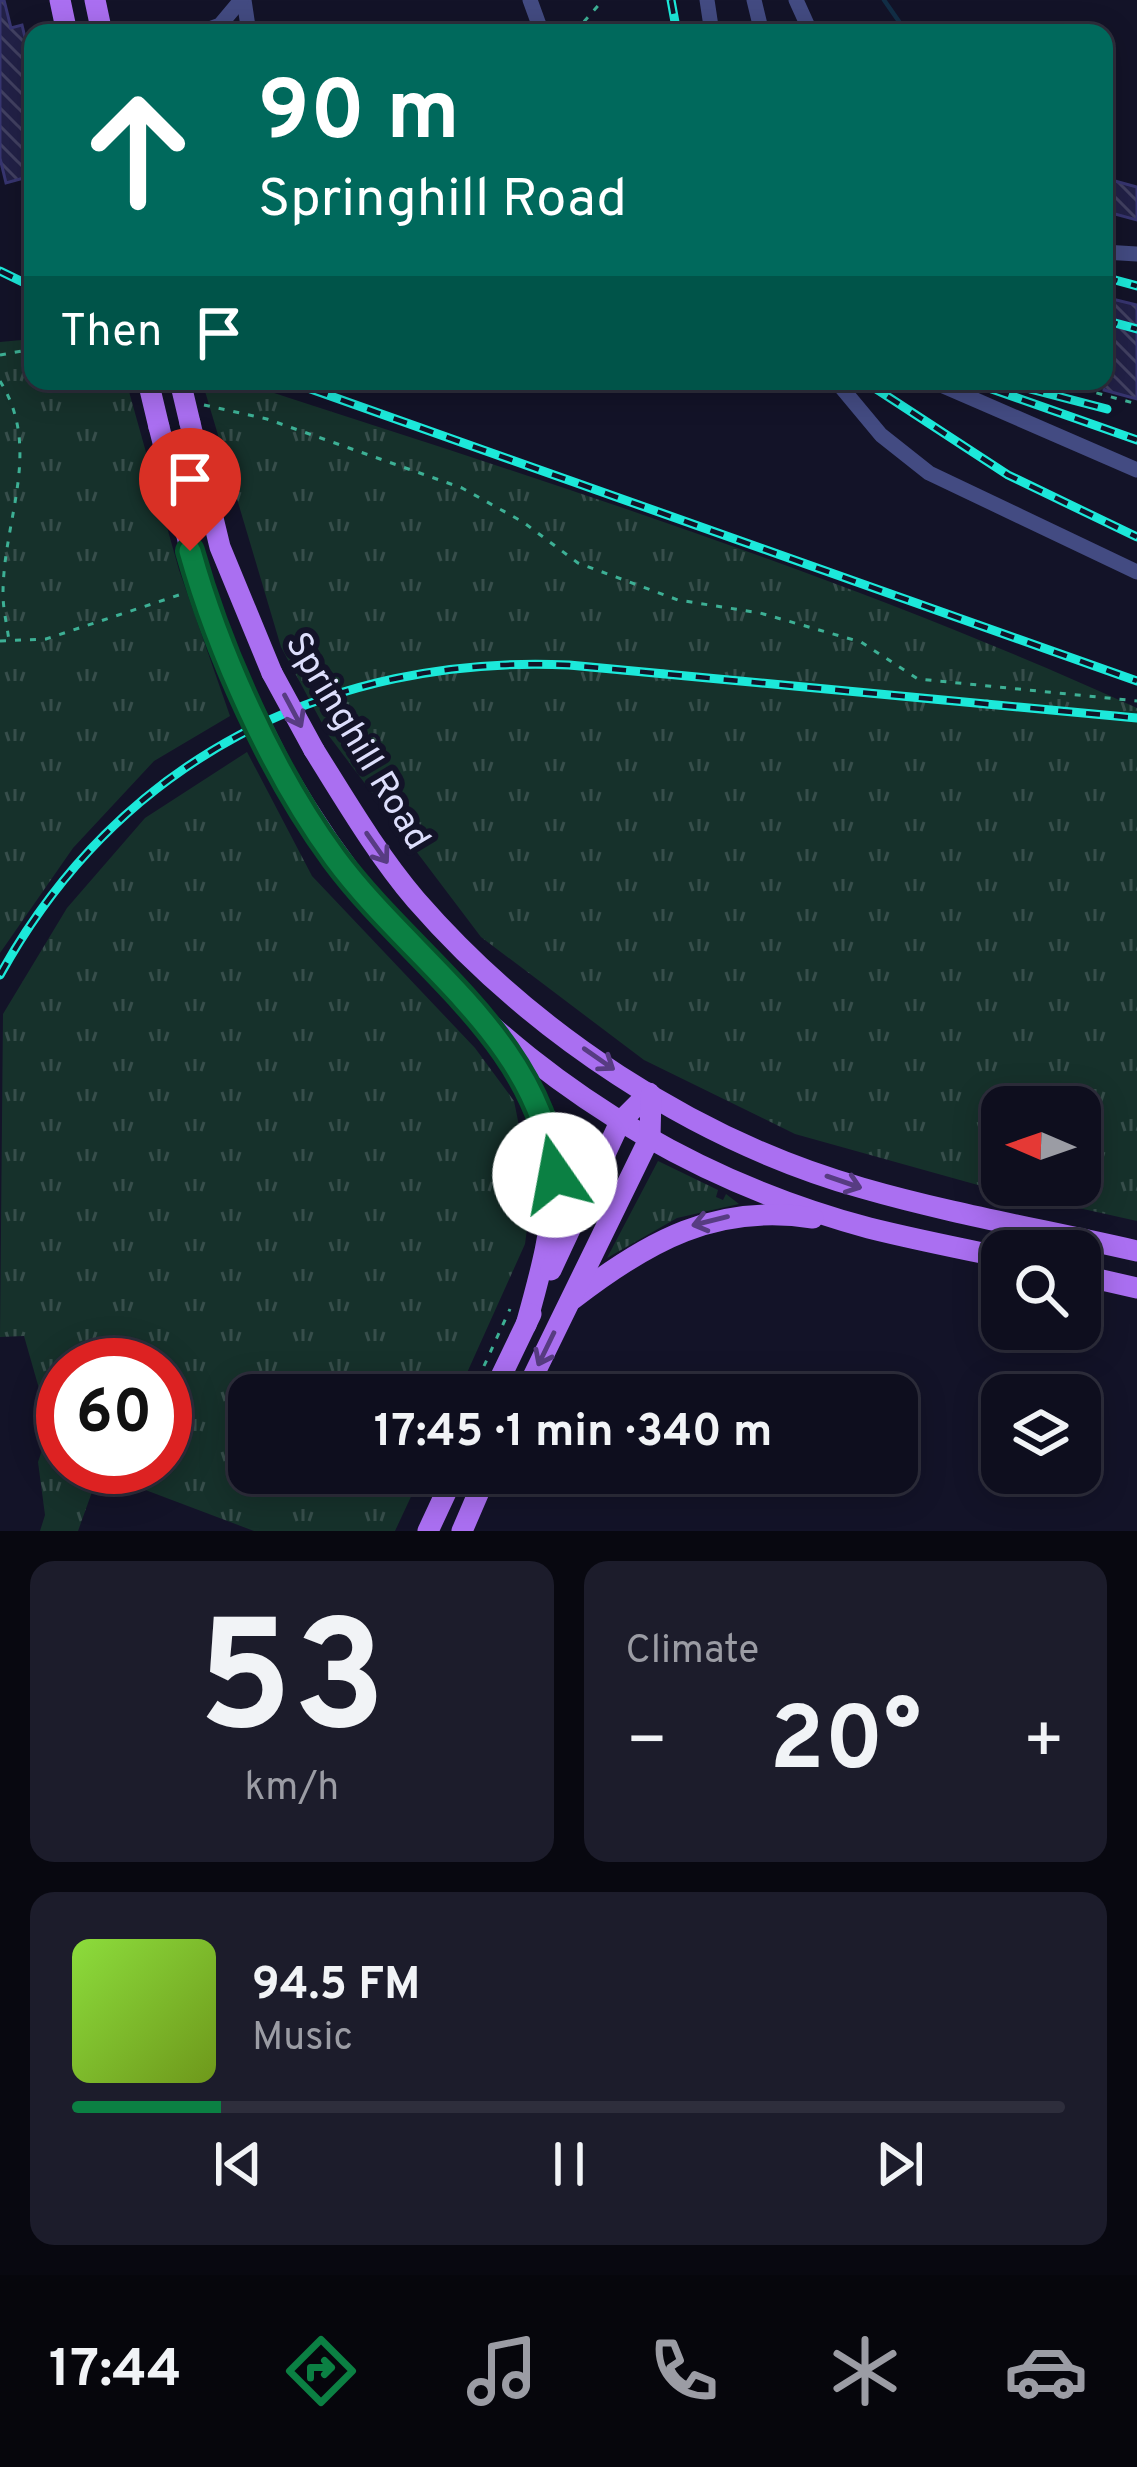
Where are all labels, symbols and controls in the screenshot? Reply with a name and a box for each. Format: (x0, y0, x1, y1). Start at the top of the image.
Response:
text: 90 m (258, 63, 460, 169)
icon: ahead (60, 72, 216, 228)
text: Springhill Road (258, 167, 627, 236)
icon: arrive (186, 300, 252, 366)
text: Then (60, 305, 162, 362)
pin (139, 428, 241, 551)
icon: arrive (157, 446, 223, 512)
street label: Springhill Road (273, 625, 439, 859)
one-way arrow (282, 693, 305, 728)
one-way arrow (364, 831, 390, 864)
one-way arrow (582, 1047, 615, 1072)
north arrow (981, 1086, 1101, 1206)
map controls (981, 1086, 1101, 1494)
position arrow (492, 1112, 618, 1238)
one-way arrow (825, 1173, 862, 1194)
one-way arrow (691, 1211, 729, 1233)
button: search (981, 1230, 1101, 1350)
one-way arrow (534, 1330, 556, 1366)
speed limit sign: 60 (36, 1338, 192, 1494)
button: layers (981, 1374, 1101, 1494)
text: 17:45 · 1 min · 340 m (374, 1405, 772, 1462)
text: 53 (197, 1588, 386, 1786)
text: Climate (626, 1628, 759, 1677)
text: 20° (769, 1688, 921, 1801)
text: − (626, 1703, 668, 1786)
text: + (1022, 1703, 1065, 1786)
text: km/h (244, 1765, 339, 1814)
text: 94.5 FM (252, 1958, 420, 2015)
text: Music (252, 2015, 353, 2064)
icon: previous (205, 2131, 271, 2197)
icon: pause (536, 2131, 602, 2197)
icon: next (867, 2131, 933, 2197)
icon: directions (279, 2329, 363, 2413)
icon: music (460, 2329, 544, 2413)
icon: phone (642, 2329, 726, 2413)
icon: climate (823, 2329, 907, 2413)
icon: car (1004, 2329, 1088, 2413)
text: 17:44 (49, 2337, 182, 2406)

